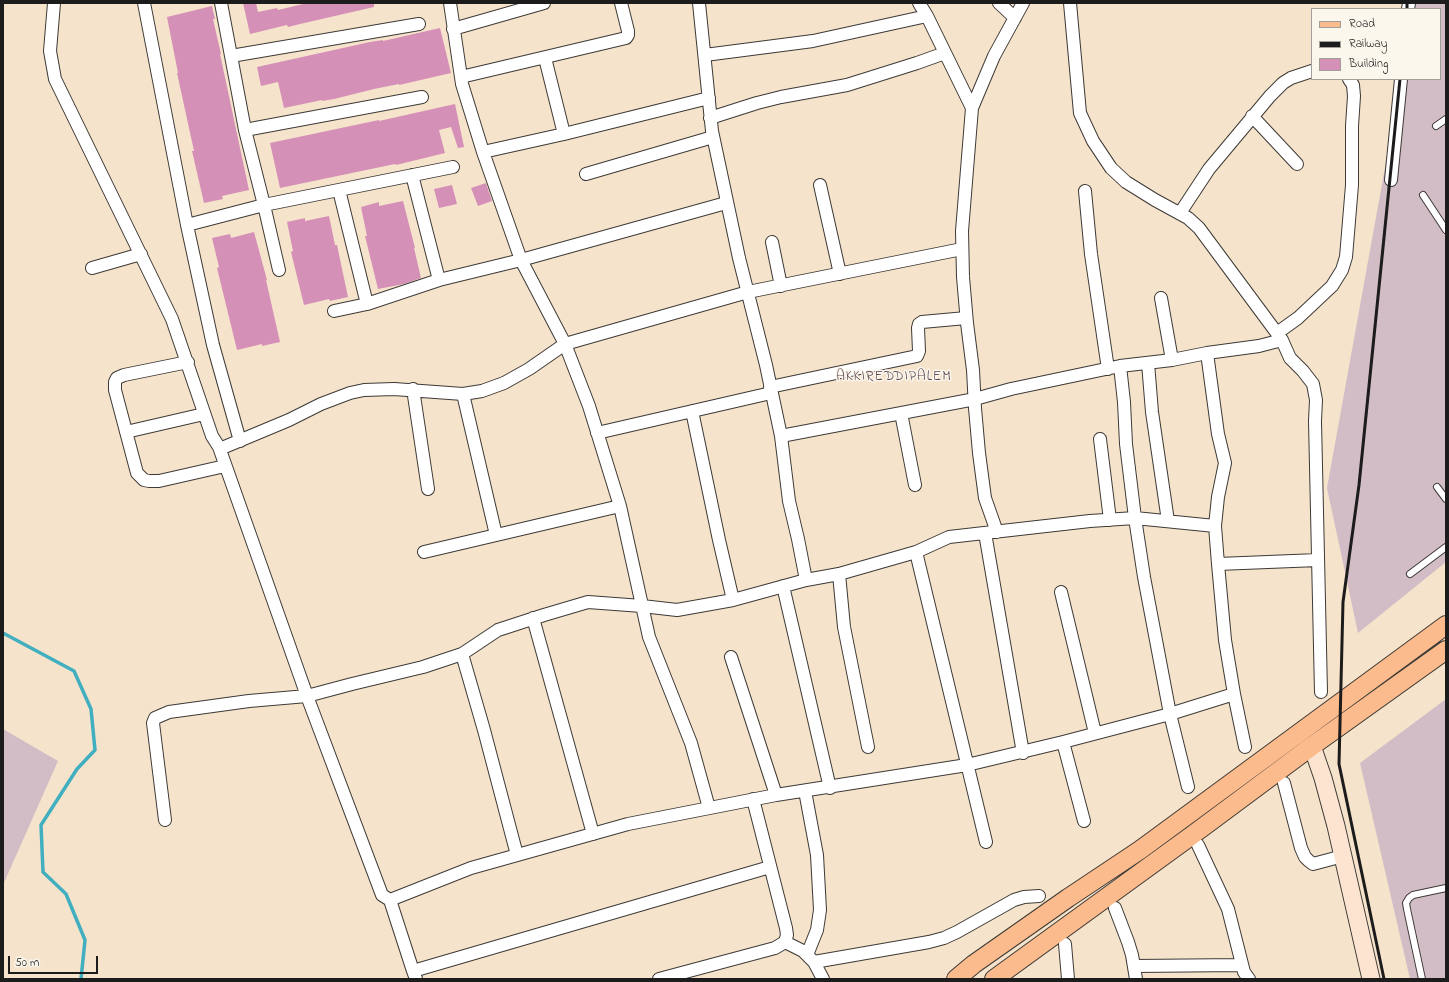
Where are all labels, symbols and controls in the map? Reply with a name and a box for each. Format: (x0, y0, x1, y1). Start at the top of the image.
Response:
legend (1311, 8, 1441, 80)
text: Road (1349, 15, 1375, 33)
text: Railway (1349, 35, 1387, 53)
text: Building (1349, 55, 1388, 73)
district label: AKKIREDDIPALEM (836, 370, 952, 386)
scale bar (10, 948, 100, 974)
text: 50 m (15, 954, 39, 972)

